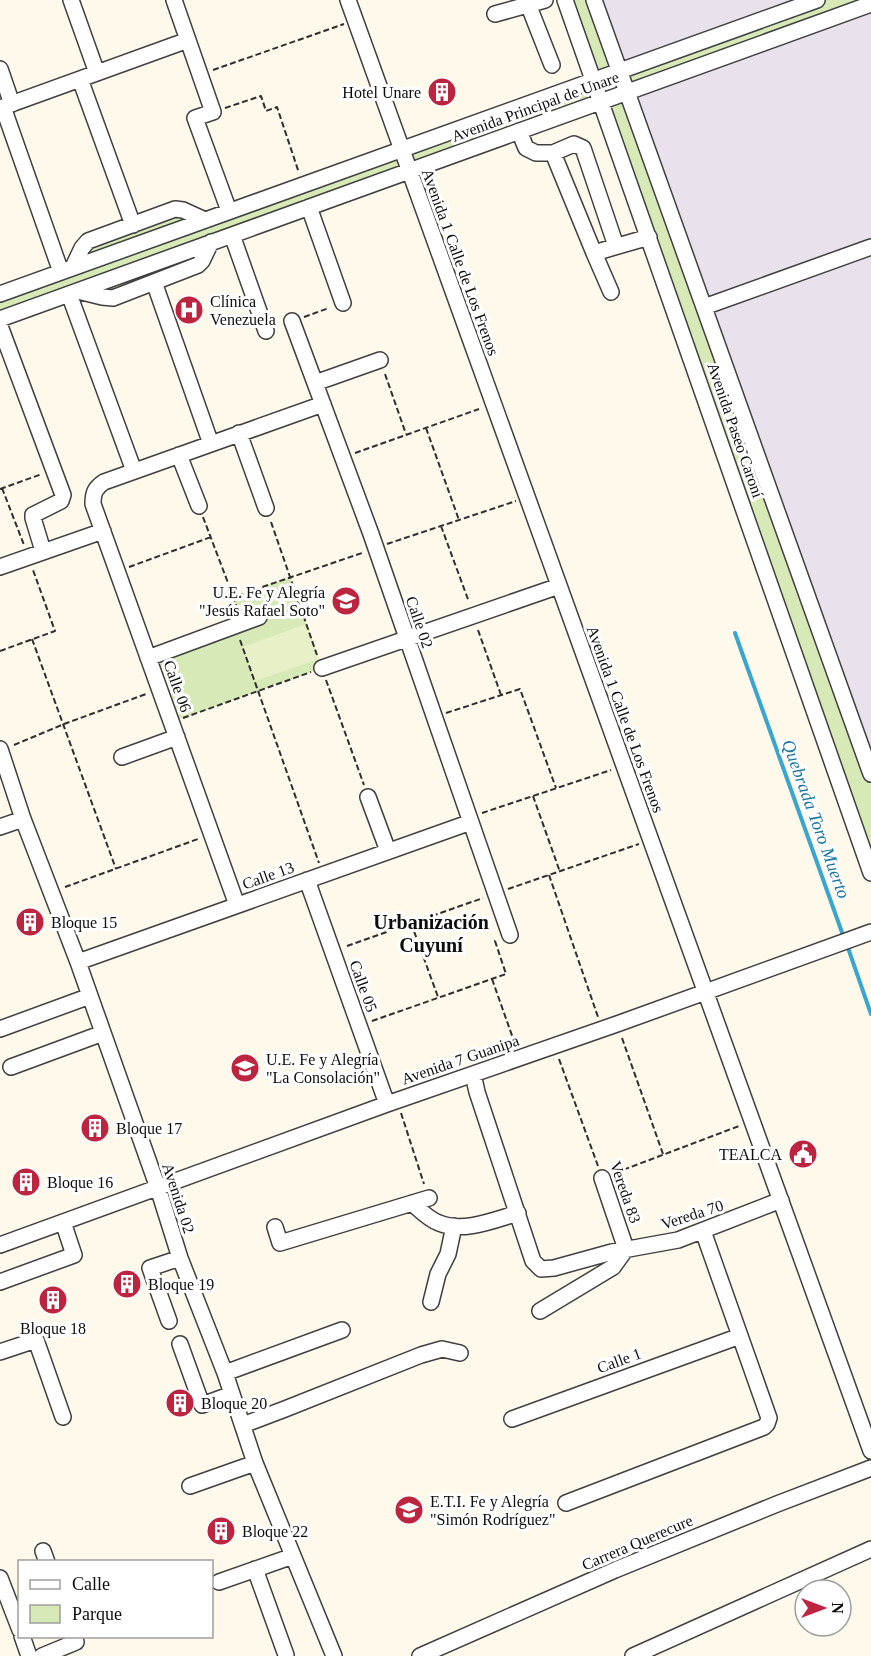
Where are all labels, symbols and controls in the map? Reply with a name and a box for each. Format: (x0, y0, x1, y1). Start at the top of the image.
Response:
street label: Avenida Principal de Unare (449, 68, 622, 146)
building icon: Hotel Unare (426, 76, 458, 108)
place label: Hotel Unare (342, 84, 421, 101)
street label: Avenida 1 Calle de Los Frenos (419, 166, 502, 358)
place label: Clínica Venezuela (210, 293, 276, 328)
hospital icon: Clínica Venezuela (173, 294, 205, 326)
street label: Avenida Paseo Caroní (704, 360, 767, 501)
place label: U.E. Fe y Alegría "Jesús Rafael Soto" (199, 584, 325, 619)
school or university icon: U.E. Fe y Alegría "Jesús Rafael Soto" (330, 585, 362, 617)
street label: Calle 02 (403, 594, 436, 650)
street label: Avenida 1 Calle de Los Frenos (584, 623, 667, 815)
street label: Calle 06 (160, 658, 195, 714)
water label: Quebrada Toro Muerto (778, 737, 854, 901)
street label: Calle 13 (240, 858, 296, 893)
building icon: Bloque 15 (14, 906, 46, 938)
district label: Urbanización Cuyuní (373, 911, 489, 957)
place label: Bloque 15 (51, 914, 117, 932)
street label: Calle 05 (346, 958, 381, 1014)
street label: Avenida 7 Guanipa (399, 1031, 522, 1089)
place label: U.E. Fe y Alegría "La Consolación" (266, 1051, 380, 1086)
school or university icon: U.E. Fe y Alegría "La Consolación" (229, 1052, 261, 1084)
building icon: Bloque 17 (79, 1112, 111, 1144)
place label: Bloque 17 (116, 1120, 182, 1138)
public building icon: TEALCA (787, 1138, 819, 1170)
place label: TEALCA (719, 1146, 782, 1163)
street label: Vereda 83 (607, 1159, 644, 1225)
street label: Avenida 02 (159, 1161, 198, 1236)
building icon: Bloque 16 (10, 1166, 42, 1198)
place label: Bloque 16 (47, 1174, 113, 1192)
street label: Vereda 70 (659, 1196, 725, 1233)
building icon: Bloque 19 (111, 1268, 143, 1300)
place label: Bloque 19 (148, 1276, 214, 1294)
building icon: Bloque 18 (37, 1284, 69, 1316)
place label: Bloque 18 (20, 1320, 86, 1338)
street label: Calle 1 (595, 1345, 644, 1376)
building icon: Bloque 20 (164, 1387, 196, 1419)
place label: Bloque 20 (201, 1395, 267, 1413)
place label: E.T.I. Fe y Alegría "Simón Rodríguez" (430, 1493, 556, 1529)
school or university icon: E.T.I. Fe y Alegría "Simón Rodríguez" (393, 1494, 425, 1526)
street label: Carrera Querecure (579, 1511, 695, 1573)
building icon: Bloque 22 (205, 1515, 237, 1547)
place label: Bloque 22 (242, 1523, 308, 1541)
legend (18, 1560, 213, 1638)
text: Calle (72, 1574, 110, 1594)
north arrow (793, 1578, 853, 1638)
text: N (829, 1602, 846, 1614)
text: Parque (72, 1604, 122, 1624)

